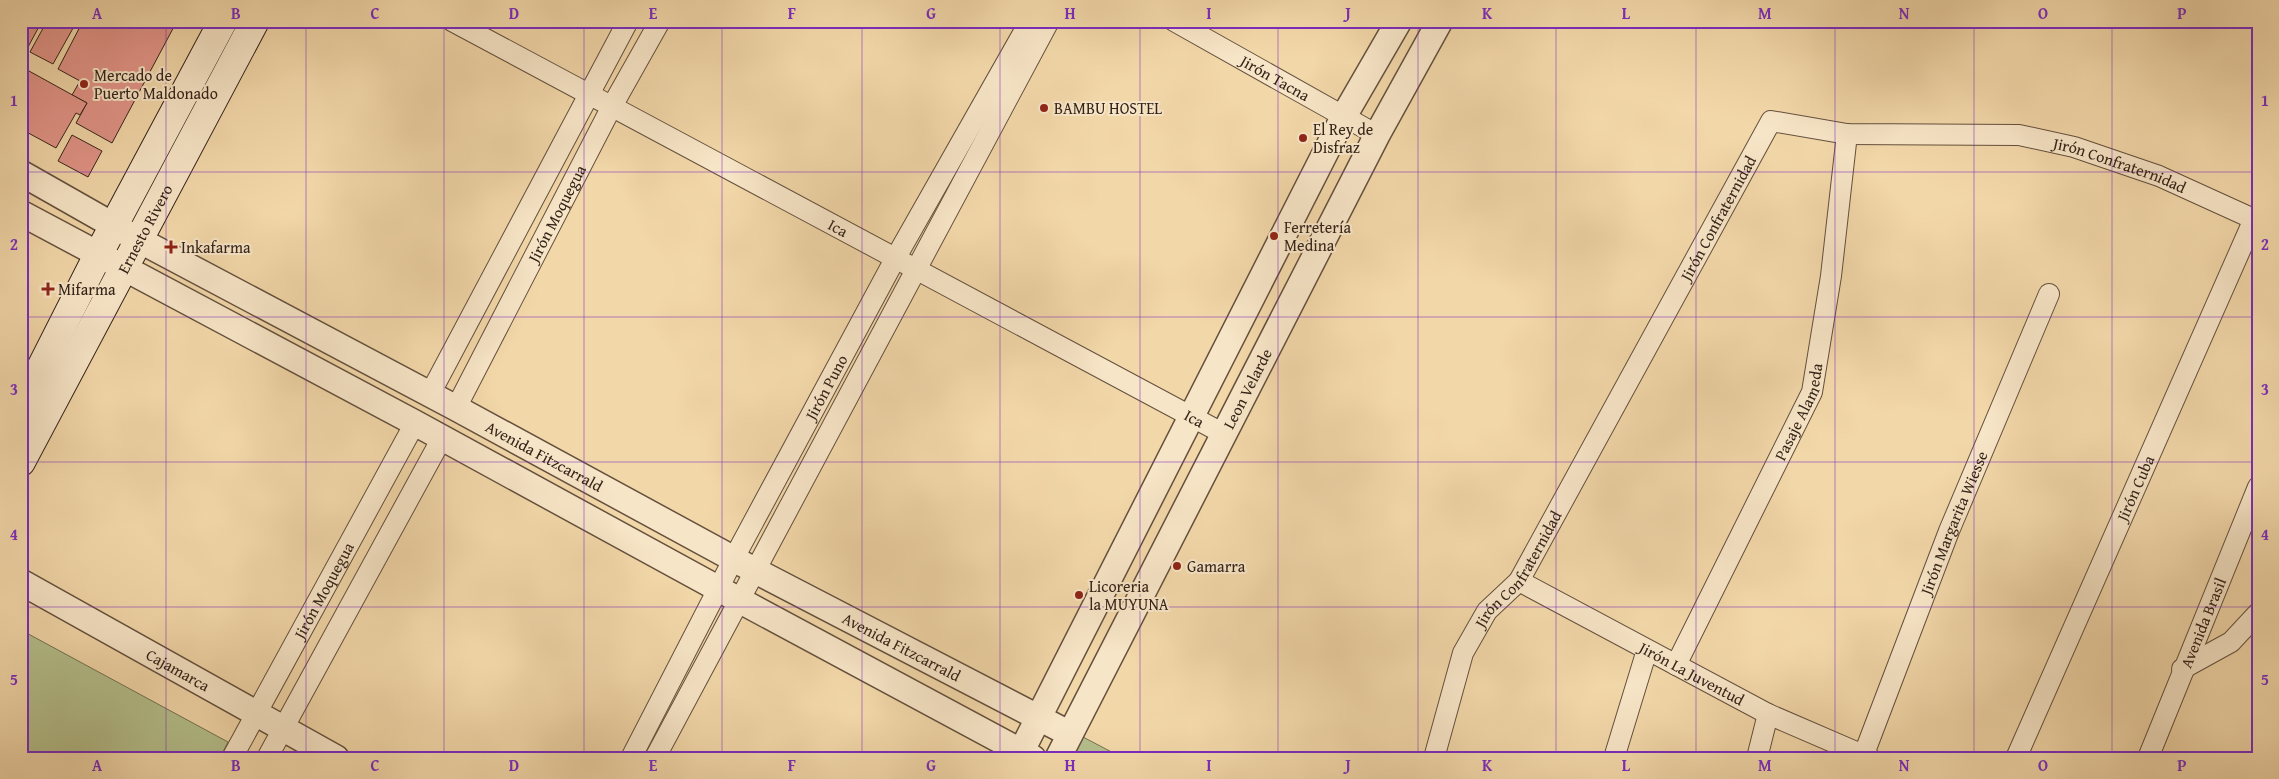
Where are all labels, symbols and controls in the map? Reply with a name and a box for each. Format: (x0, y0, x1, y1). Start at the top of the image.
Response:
text: A (92, 1, 103, 25)
text: B (231, 1, 241, 25)
text: C (370, 1, 380, 25)
text: D (509, 1, 519, 25)
text: E (649, 1, 658, 25)
text: F (788, 1, 796, 25)
text: G (926, 1, 936, 25)
text: H (1064, 1, 1076, 25)
text: I (1206, 1, 1212, 25)
text: J (1342, 1, 1351, 25)
text: K (1482, 1, 1493, 25)
text: L (1622, 1, 1631, 25)
text: M (1758, 1, 1772, 25)
text: N (1899, 1, 1910, 25)
text: O (2038, 1, 2048, 25)
text: P (2177, 1, 2187, 25)
street label: Jirón Tacna (1234, 48, 1315, 107)
place label: Mercado de Puerto Maldonado (94, 63, 218, 105)
marker: Mercado de Puerto Maldonado (78, 78, 90, 90)
text: 1 (10, 88, 18, 112)
text: 1 (2261, 88, 2269, 112)
place label: BAMBU HOSTEL (1054, 96, 1162, 120)
marker: BAMBU HOSTEL (1038, 102, 1050, 114)
place label: El Rey de Disfraz (1313, 117, 1373, 159)
street label: Jirón Confraternidad (2049, 130, 2191, 199)
marker: El Rey de Disfraz (1297, 132, 1309, 144)
street label: Jirón Confraternidad (1673, 151, 1762, 287)
street label: Jirón Moquegua (520, 160, 592, 268)
street label: Ernesto Rivero (111, 180, 178, 278)
street label: Ica (824, 212, 853, 243)
place label: Ferretería Medina (1284, 215, 1351, 257)
marker: Ferretería Medina (1268, 230, 1280, 242)
text: 2 (10, 232, 18, 256)
text: 2 (2261, 232, 2269, 256)
place label: Inkafarma (181, 235, 251, 259)
marker: Inkafarma (165, 241, 177, 253)
place label: Mifarma (58, 277, 116, 301)
marker: Mifarma (42, 283, 54, 295)
street label: Leon Velarde (1216, 344, 1278, 433)
street label: Jirón Puno (798, 350, 853, 426)
street label: Pasaje Alameda (1768, 361, 1829, 464)
text: 3 (10, 377, 18, 401)
text: 3 (2261, 377, 2269, 401)
street label: Ica (1180, 403, 1209, 434)
street label: Avenida Fitzcarrald (481, 414, 608, 498)
street label: Jirón Margarita Wiesse (1913, 447, 1993, 600)
street label: Jirón Cuba (2109, 451, 2160, 527)
street label: Jirón Confraternidad (1467, 506, 1568, 634)
text: 4 (10, 522, 18, 546)
text: 4 (2261, 522, 2269, 546)
street label: Jirón Moquegua (286, 537, 360, 645)
place label: Gamarra (1187, 554, 1246, 578)
marker: Gamarra (1171, 560, 1183, 572)
street label: Avenida Brasil (2174, 573, 2232, 672)
place label: Licoreria la MUYUNA (1089, 574, 1169, 616)
marker: Licoreria la MUYUNA (1073, 589, 1085, 601)
street label: Avenida Fitzcarrald (838, 606, 965, 688)
street label: Jirón La Juventud (1633, 634, 1749, 712)
street label: Cajamarca (142, 642, 215, 698)
text: 5 (10, 667, 18, 691)
text: 5 (2261, 667, 2269, 691)
text: A (92, 753, 103, 777)
text: B (231, 753, 241, 777)
text: C (370, 753, 380, 777)
text: D (509, 753, 519, 777)
text: E (649, 753, 658, 777)
text: F (788, 753, 796, 777)
text: G (926, 753, 936, 777)
text: H (1064, 753, 1076, 777)
text: I (1206, 753, 1212, 777)
text: J (1342, 753, 1351, 777)
text: K (1482, 753, 1493, 777)
text: L (1622, 753, 1631, 777)
text: M (1758, 753, 1772, 777)
text: N (1899, 753, 1910, 777)
text: O (2038, 753, 2048, 777)
text: P (2177, 753, 2187, 777)

